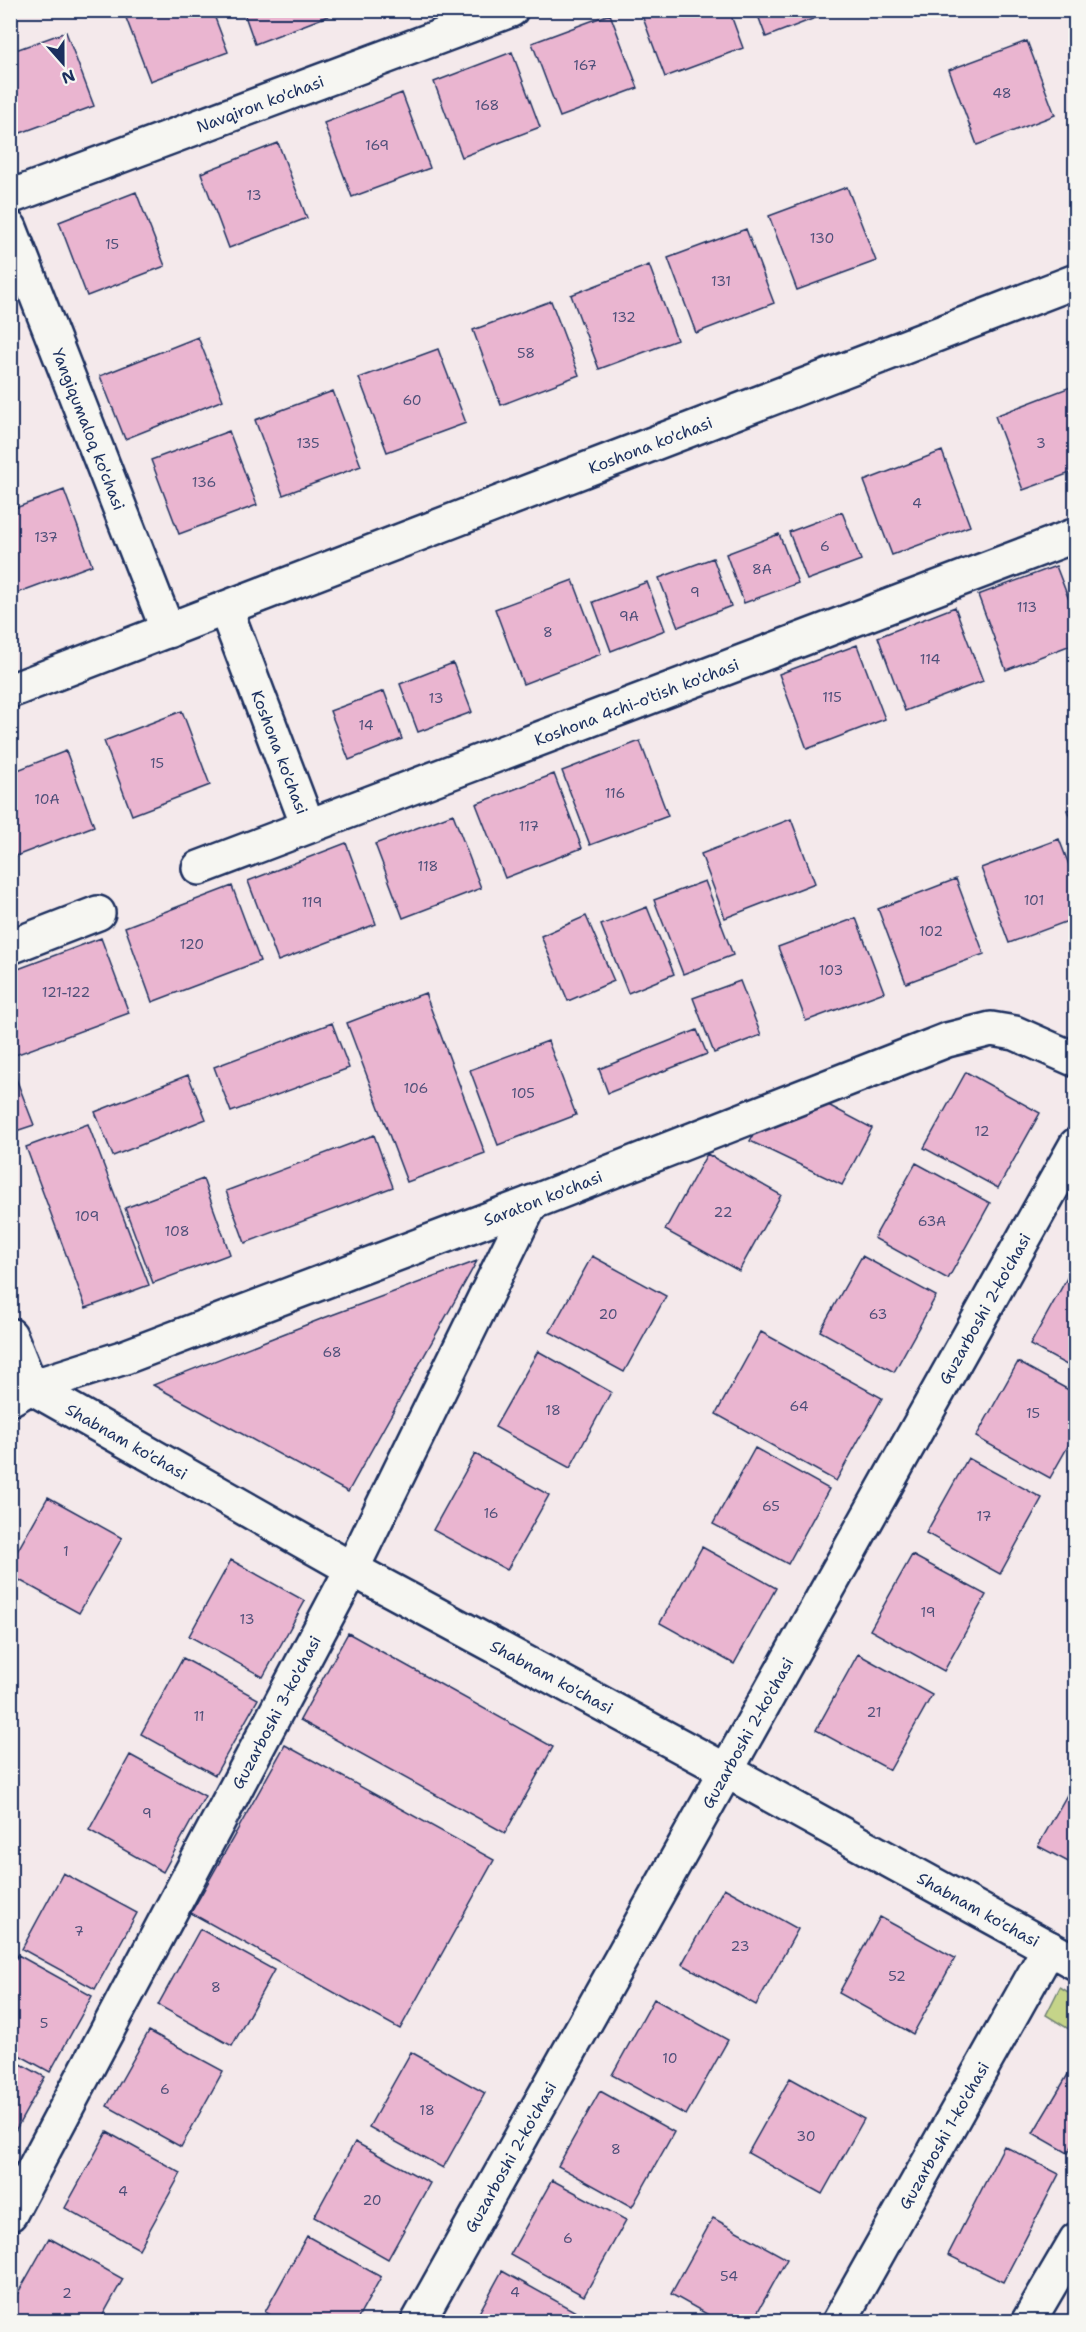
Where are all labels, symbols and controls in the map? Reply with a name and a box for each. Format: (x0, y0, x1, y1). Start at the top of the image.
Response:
north arrow (33, 33, 93, 93)
house number: 167 (573, 56, 597, 74)
text: N (59, 64, 78, 89)
street label: Navqiron ko'chasi (193, 71, 327, 138)
house number: 48 (992, 84, 1012, 102)
house number: 168 (475, 96, 499, 114)
house number: 169 (365, 136, 389, 154)
house number: 13 (247, 186, 261, 204)
house number: 130 (810, 229, 834, 247)
house number: 15 (105, 235, 119, 253)
house number: 131 (711, 272, 731, 290)
house number: 132 (612, 308, 636, 326)
house number: 58 (517, 344, 535, 362)
street label: Yangiqumaloq ko'chasi (47, 345, 130, 513)
house number: 60 (402, 391, 422, 409)
street label: Koshona ko'chasi (585, 412, 715, 479)
house number: 135 (296, 434, 320, 452)
house number: 3 (1036, 434, 1046, 452)
house number: 136 (192, 473, 216, 491)
house number: 4 (912, 494, 922, 512)
house number: 137 (34, 528, 58, 546)
house number: 6 (820, 537, 830, 555)
house number: 8A (752, 560, 772, 578)
house number: 9 (690, 583, 700, 601)
house number: 113 (1017, 598, 1037, 616)
house number: 9A (619, 607, 639, 625)
house number: 8 (543, 623, 553, 641)
house number: 114 (920, 650, 940, 668)
street label: Koshona 4chi-o'tish ko'chasi (531, 654, 742, 751)
street label: Koshona ko'chasi (246, 687, 313, 817)
house number: 115 (822, 688, 842, 706)
house number: 13 (429, 689, 443, 707)
house number: 14 (358, 716, 374, 734)
house number: 15 (150, 754, 164, 772)
house number: 116 (605, 784, 625, 802)
house number: 10A (34, 790, 60, 808)
house number: 117 (519, 817, 539, 835)
house number: 118 (418, 857, 438, 875)
house number: 101 (1024, 891, 1044, 909)
house number: 119 (302, 893, 322, 911)
house number: 102 (919, 922, 943, 940)
house number: 120 (180, 935, 204, 953)
house number: 103 (819, 961, 843, 979)
house number: 121-122 (42, 983, 90, 1001)
house number: 106 (404, 1079, 428, 1097)
house number: 105 (511, 1084, 535, 1102)
house number: 12 (975, 1122, 989, 1140)
street label: Saraton ko'chasi (481, 1166, 606, 1231)
house number: 22 (714, 1203, 732, 1221)
house number: 109 (75, 1207, 99, 1225)
house number: 63A (918, 1212, 946, 1230)
house number: 108 (165, 1222, 189, 1240)
street label: Guzarboshi 2-ko'chasi (934, 1230, 1036, 1388)
house number: 20 (598, 1305, 618, 1323)
house number: 63 (869, 1305, 887, 1323)
house number: 68 (322, 1343, 342, 1361)
house number: 64 (789, 1397, 809, 1415)
street label: Shabnam ko'chasi (62, 1399, 191, 1485)
house number: 18 (545, 1401, 561, 1419)
house number: 15 (1026, 1404, 1040, 1422)
house number: 65 (762, 1497, 780, 1515)
house number: 16 (483, 1504, 499, 1522)
house number: 17 (977, 1507, 991, 1525)
house number: 1 (63, 1542, 69, 1560)
house number: 19 (920, 1603, 936, 1621)
house number: 13 (240, 1610, 254, 1628)
street label: Guzarboshi 3-ko'chasi (227, 1632, 326, 1793)
street label: Shabnam ko'chasi (486, 1635, 617, 1719)
street label: Guzarboshi 2-ko'chasi (697, 1654, 798, 1812)
house number: 21 (867, 1703, 881, 1721)
house number: 11 (193, 1707, 205, 1725)
house number: 9 (142, 1804, 152, 1822)
street label: Shabnam ko'chasi (913, 1868, 1043, 1952)
house number: 7 (74, 1922, 84, 1940)
house number: 23 (731, 1937, 749, 1955)
house number: 52 (888, 1967, 906, 1985)
house number: 8 (211, 1978, 221, 1996)
house number: 5 (40, 2014, 48, 2032)
house number: 10 (662, 2049, 678, 2067)
street label: Guzarboshi 1-ko'chasi (894, 2058, 994, 2213)
street label: Guzarboshi 2-ko'chasi (460, 2078, 561, 2237)
house number: 6 (160, 2080, 170, 2098)
house number: 18 (419, 2101, 435, 2119)
house number: 30 (796, 2127, 816, 2145)
house number: 8 (611, 2140, 621, 2158)
house number: 4 (118, 2182, 128, 2200)
house number: 20 (362, 2191, 382, 2209)
house number: 6 (563, 2229, 573, 2247)
house number: 54 (720, 2267, 738, 2285)
house number: 4 (510, 2283, 520, 2301)
house number: 2 (62, 2284, 72, 2302)

